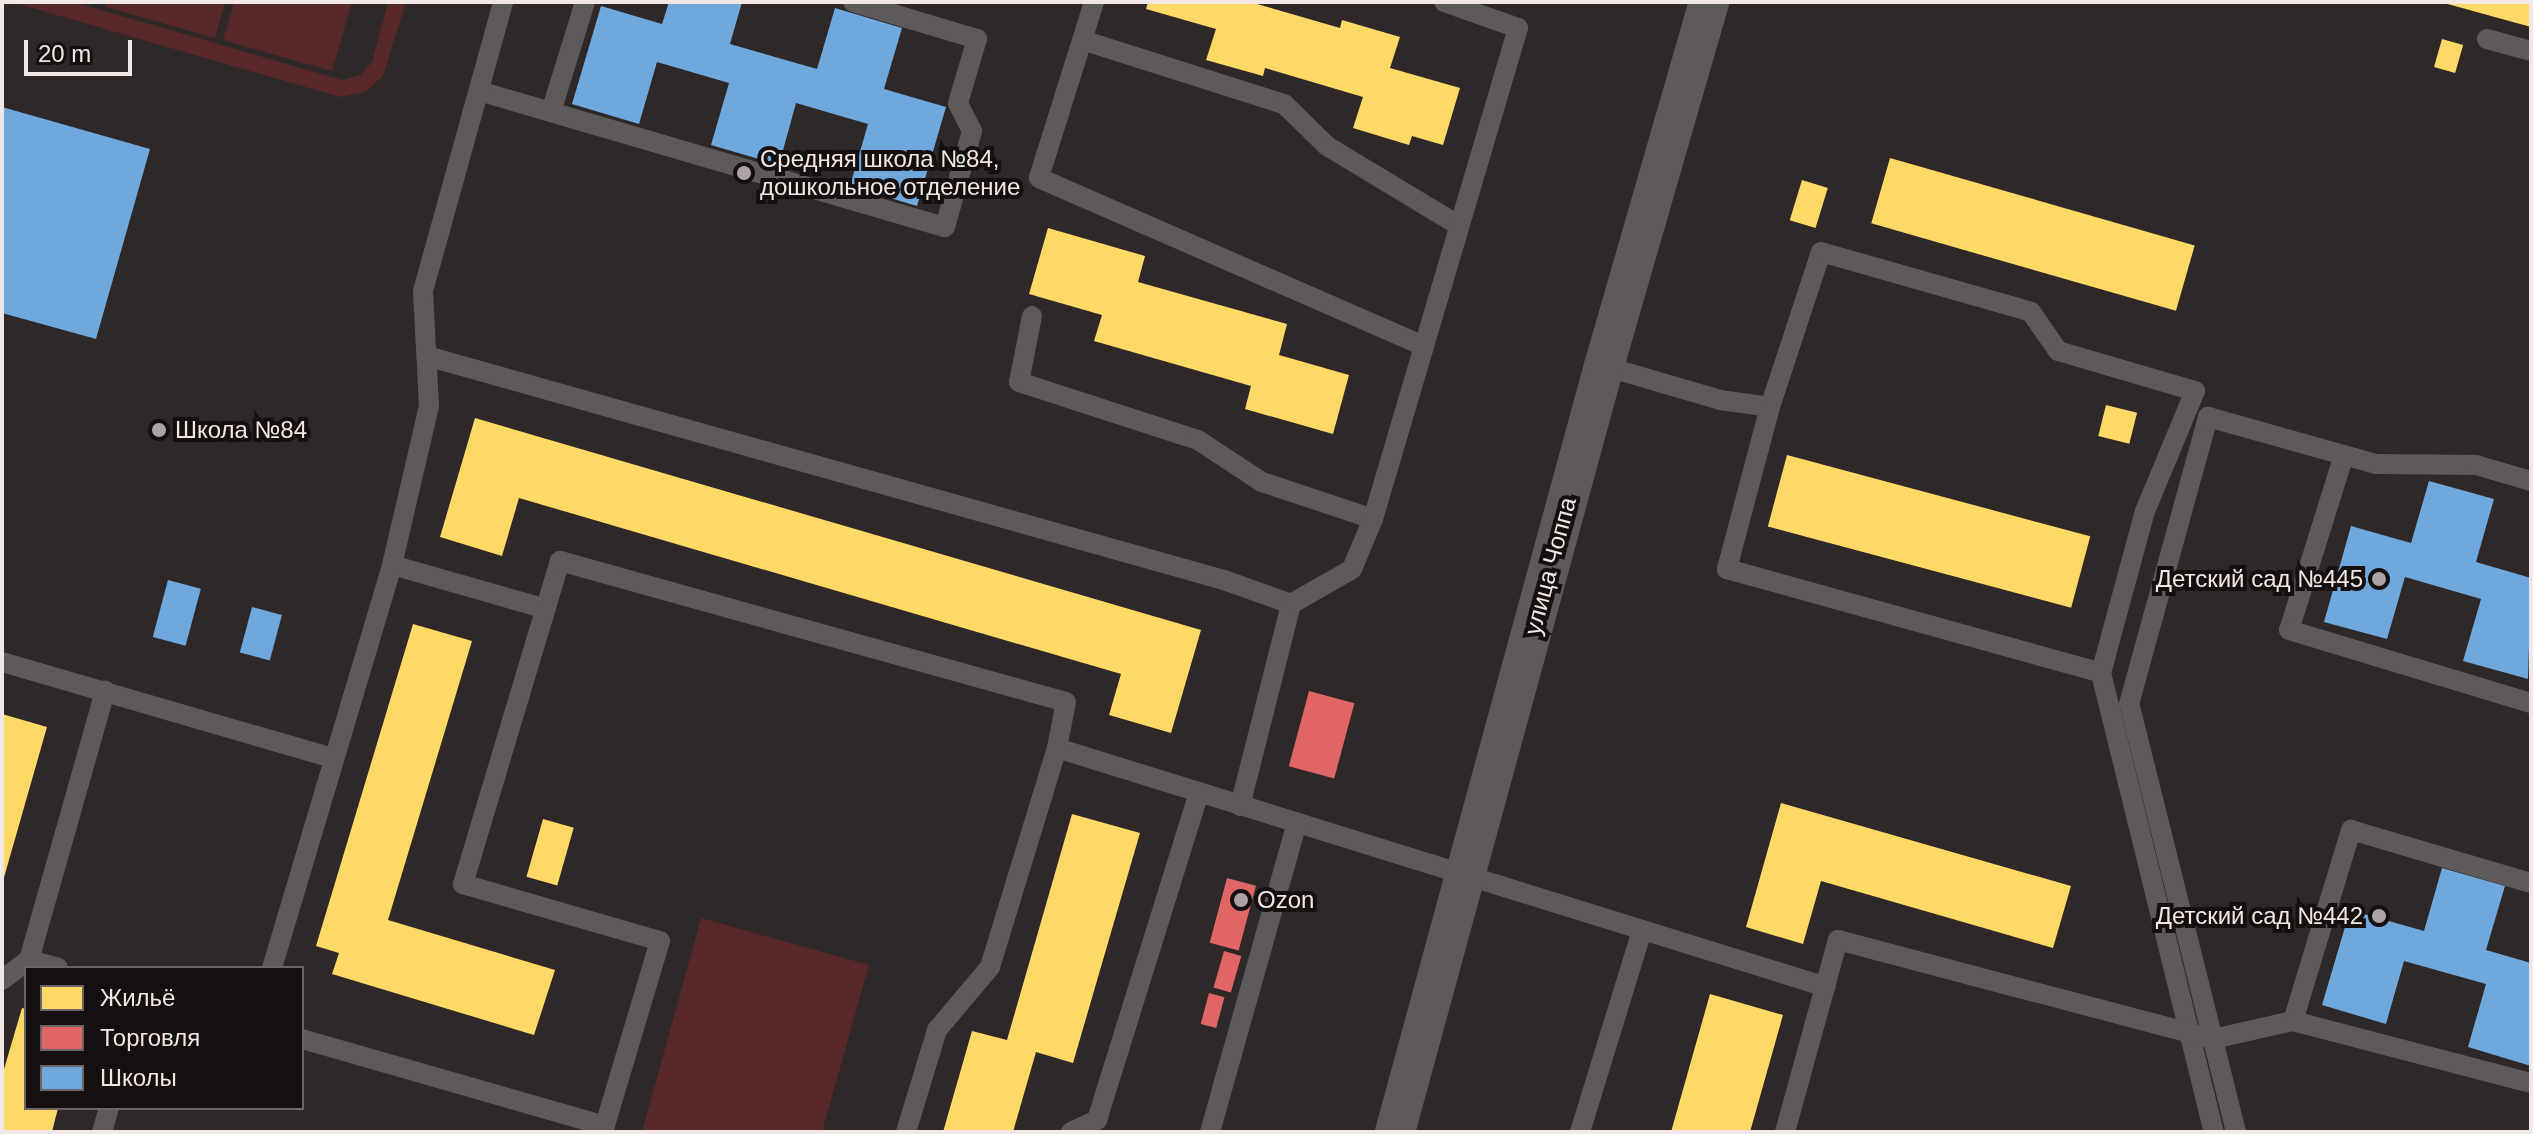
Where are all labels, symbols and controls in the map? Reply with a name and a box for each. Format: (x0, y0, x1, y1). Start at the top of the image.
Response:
scale bar (28, 24, 136, 74)
text: 20 m (38, 40, 91, 67)
place label: Средняя школа №84, дошкольное отделение (760, 145, 1020, 201)
marker: Средняя школа №84, дошкольное отделение (735, 164, 753, 182)
place label: Школа №84 (175, 416, 307, 444)
marker: Школа №84 (150, 421, 168, 439)
street label: улица Чоппа (1518, 494, 1582, 638)
place label: Детский сад №445 (2156, 565, 2363, 593)
marker: Детский сад №445 (2370, 570, 2388, 588)
place label: Ozon (1257, 886, 1314, 914)
marker: Ozon (1232, 891, 1250, 909)
place label: Детский сад №442 (2156, 902, 2363, 930)
marker: Детский сад №442 (2370, 907, 2388, 925)
legend (24, 966, 304, 1110)
text: Жильё (100, 984, 175, 1011)
text: Торговля (100, 1024, 200, 1051)
text: Школы (100, 1064, 177, 1091)

